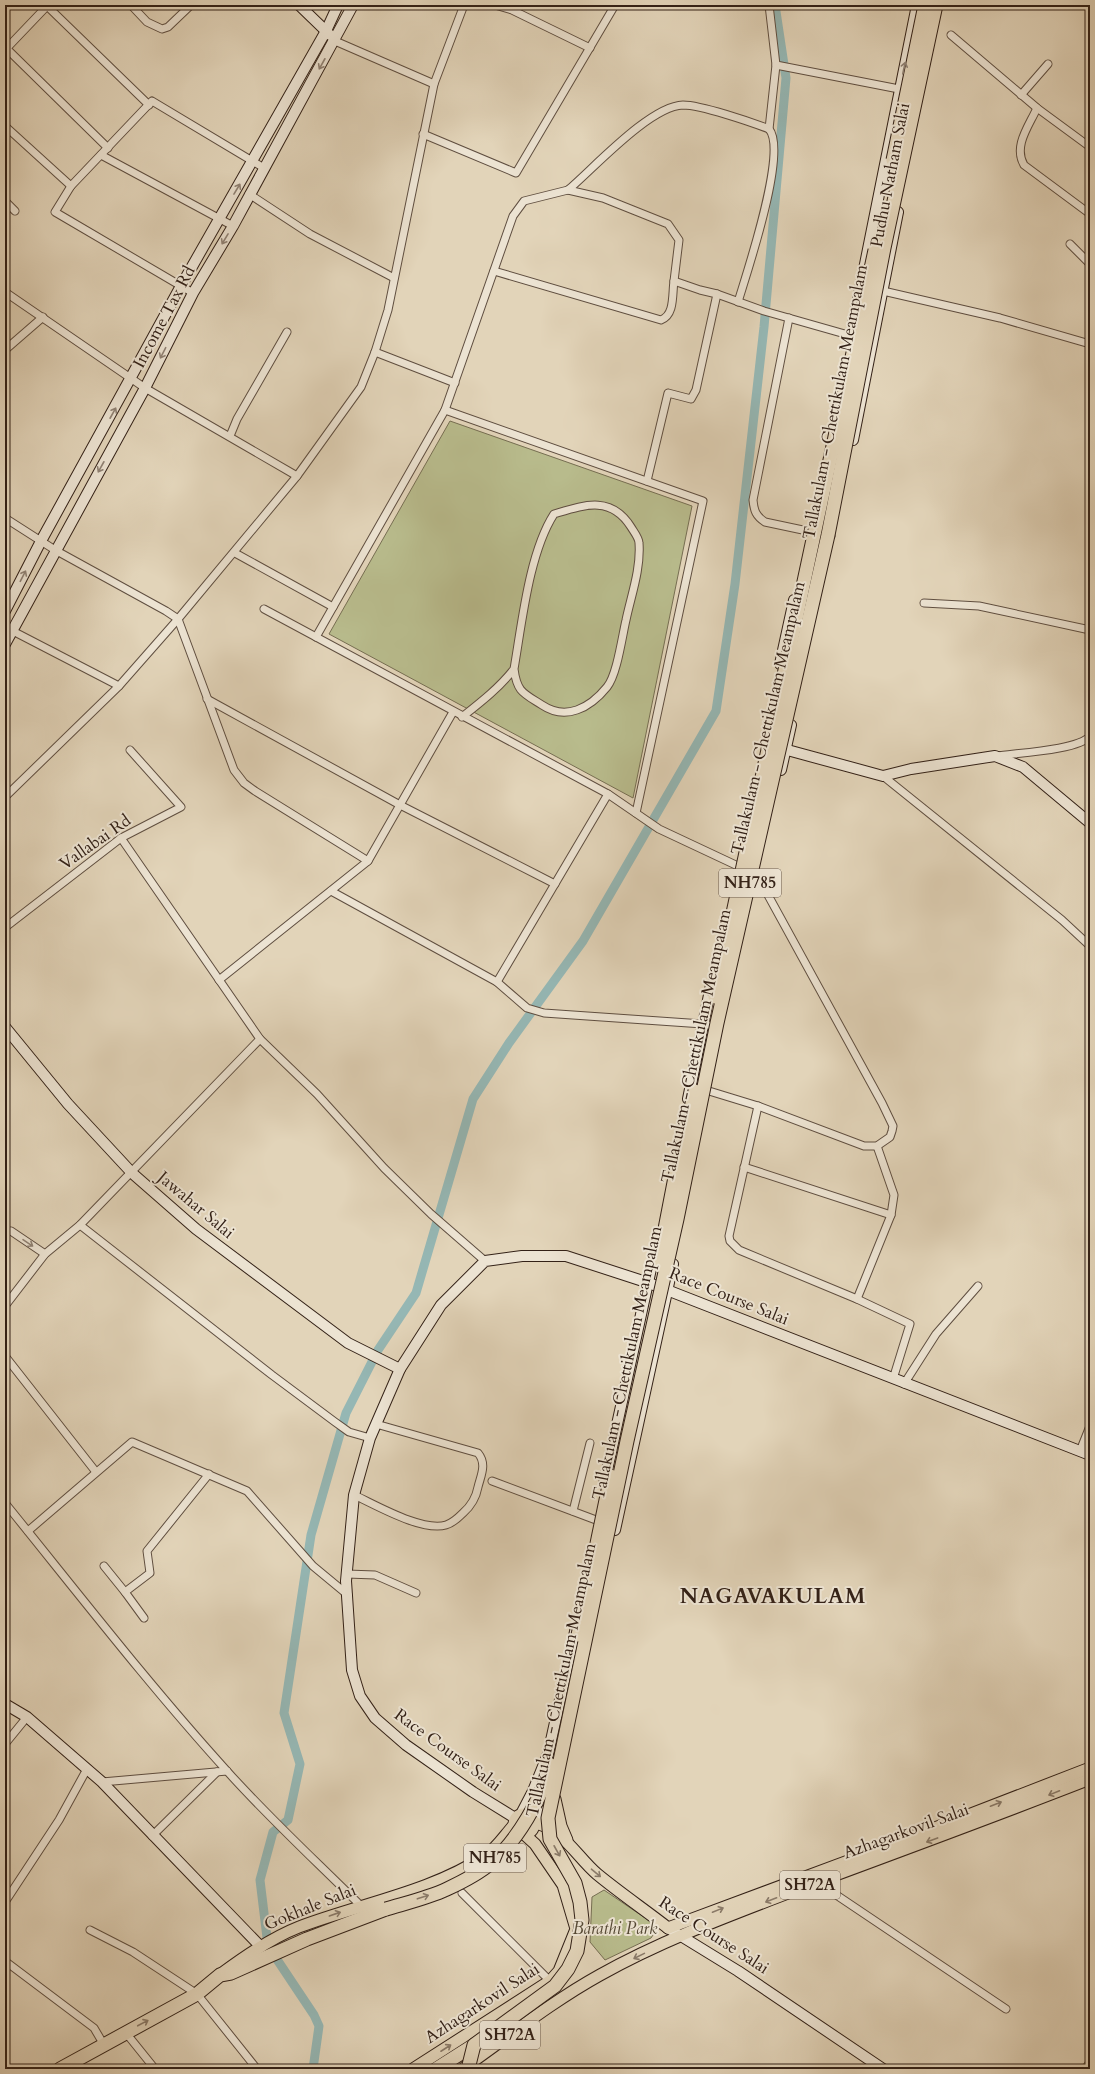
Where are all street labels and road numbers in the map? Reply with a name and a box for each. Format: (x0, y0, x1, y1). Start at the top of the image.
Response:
street label: Pudhu Natham Salai (865, 101, 915, 249)
street label: Income Tax Rd (127, 262, 201, 372)
street label: Tallakulam - Chettikulam Meampalam (797, 262, 873, 541)
street label: Tallakulam - Chettikulam Meampalam (725, 579, 811, 857)
street label: Vallabai Rd (55, 809, 135, 875)
road number: NH785 (719, 869, 781, 897)
street label: Tallakulam - Chettikulam Meampalam (656, 906, 736, 1185)
street label: Jawahar Salai (150, 1164, 239, 1244)
street label: Tallakulam - Chettikulam Meampalam (587, 1223, 667, 1502)
street label: Race Course Salai (666, 1262, 792, 1331)
street label: Tallakulam - Chettikulam Meampalam (521, 1540, 601, 1819)
street label: Race Course Salai (390, 1703, 506, 1797)
street label: Azhagarkovil Salai (840, 1797, 972, 1864)
road number: NH785 (464, 1844, 526, 1872)
road number: SH72A (780, 1871, 840, 1899)
street label: Gokhale Salai (261, 1878, 360, 1936)
street label: Race Course Salai (654, 1891, 774, 1979)
street label: Azhagarkovil Salai (420, 1957, 544, 2049)
road number: SH72A (480, 2021, 540, 2049)

